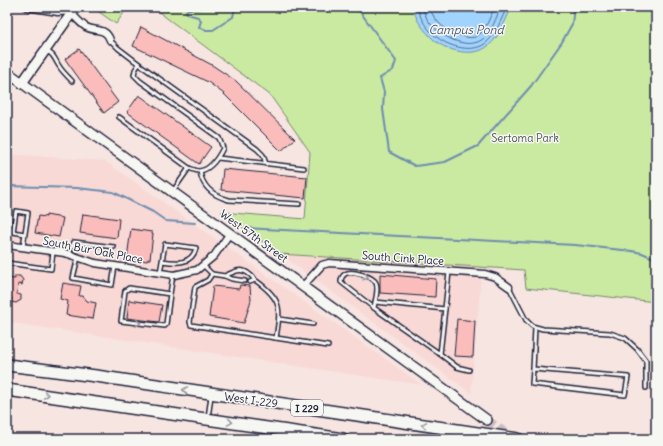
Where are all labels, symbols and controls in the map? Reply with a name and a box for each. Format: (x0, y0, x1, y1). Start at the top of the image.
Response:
water label: Campus Pond (428, 22, 505, 37)
park label: Sertoma Park (491, 131, 559, 145)
street label: West 57th Street (217, 207, 291, 266)
street label: South Bur Oak Place (42, 233, 144, 267)
street label: South Cink Place (361, 248, 445, 268)
one-way arrow (363, 272, 370, 280)
one-way arrow (135, 318, 141, 327)
one-way arrow (182, 386, 188, 395)
street label: West I-229 (223, 389, 279, 411)
one-way arrow (43, 390, 49, 399)
road number: I 229 (291, 400, 323, 416)
one-way arrow (227, 417, 233, 426)
one-way arrow (421, 421, 427, 430)

